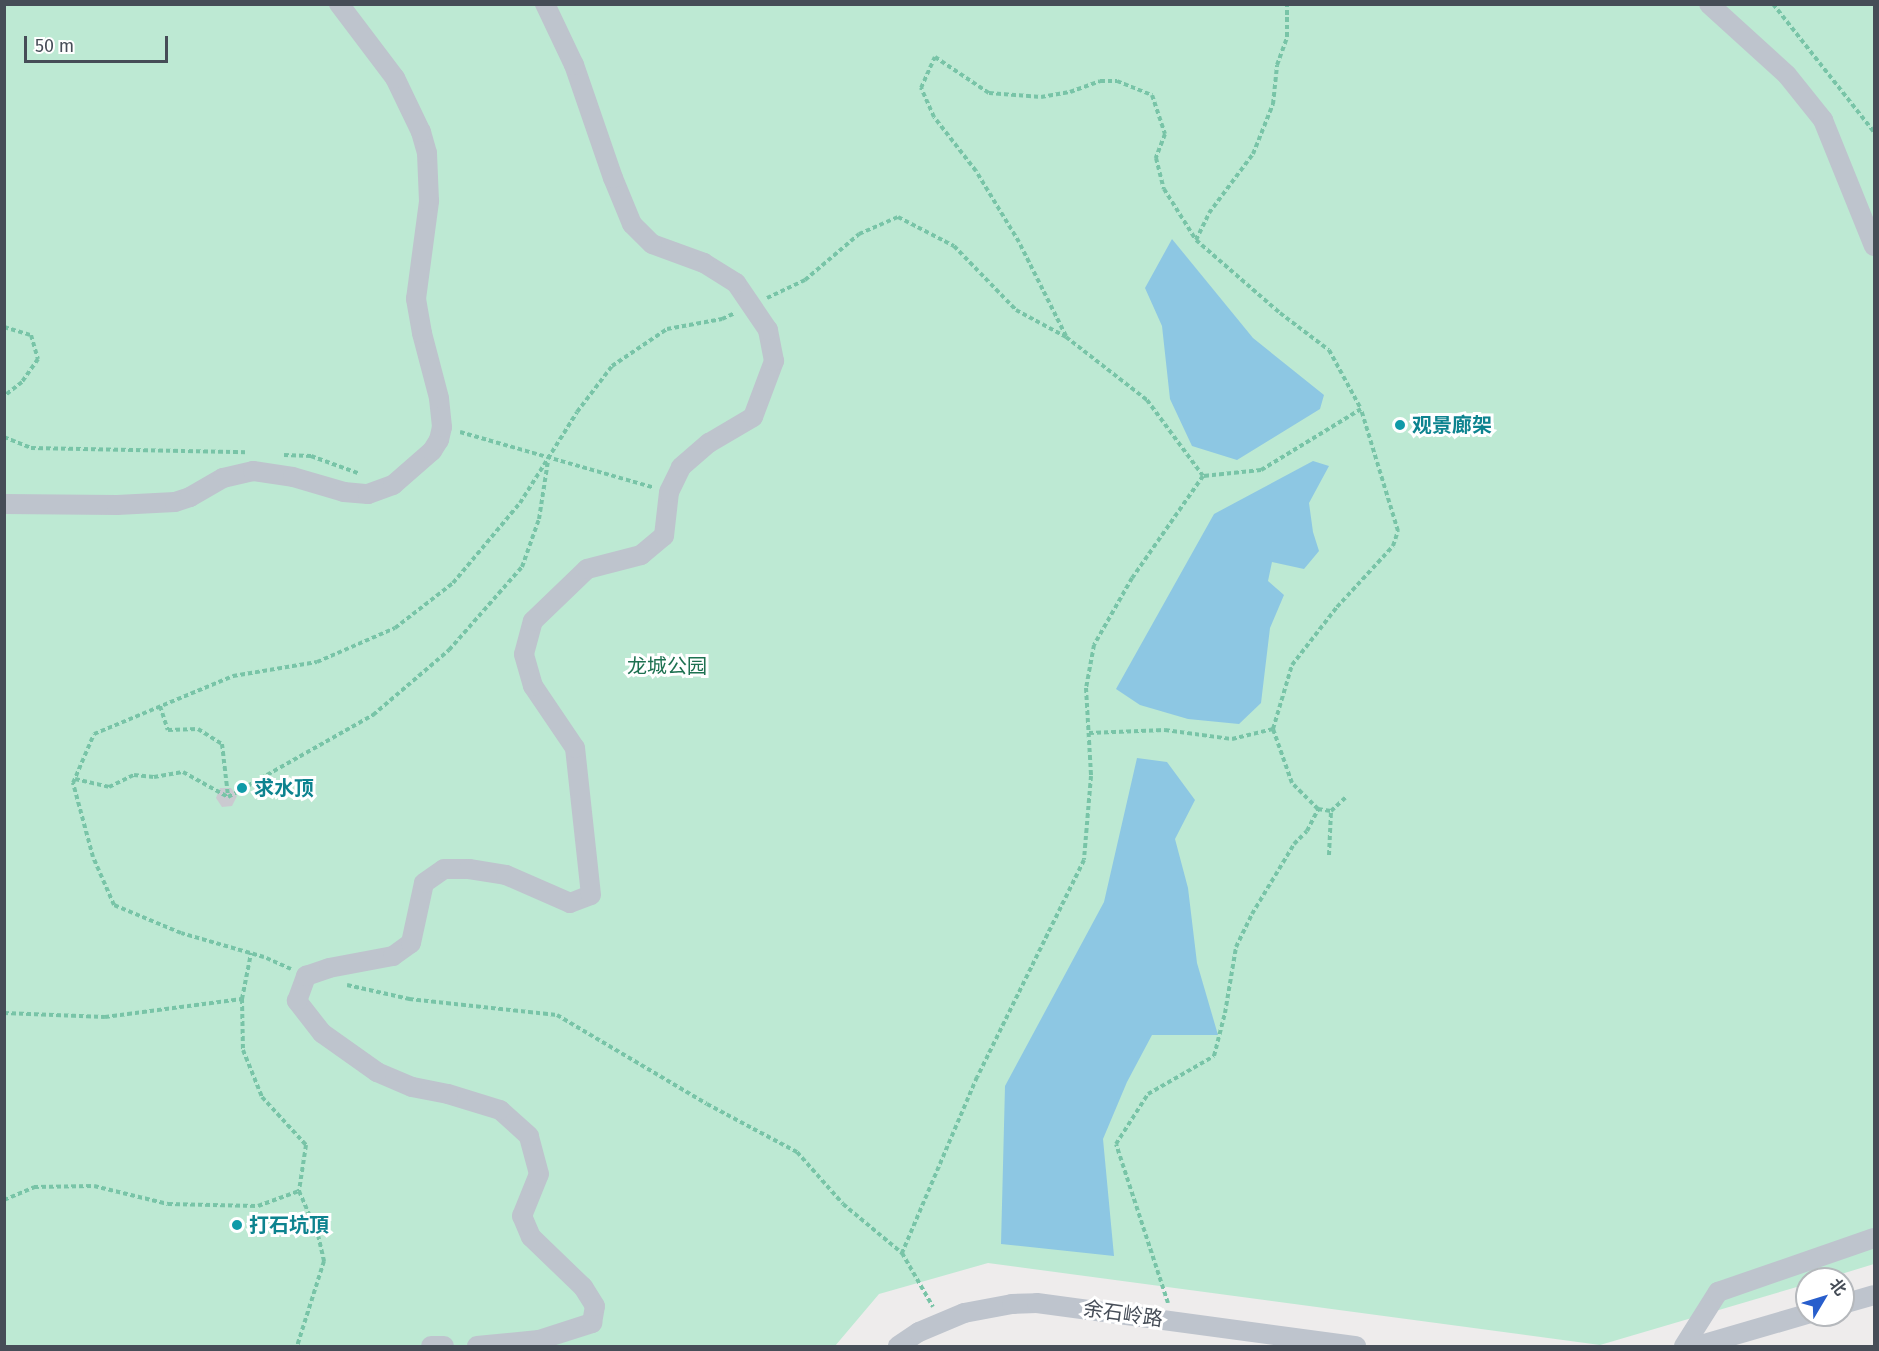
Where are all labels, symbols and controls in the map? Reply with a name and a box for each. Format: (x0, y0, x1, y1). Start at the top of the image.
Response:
scale bar (27, 24, 171, 62)
text: 50 m (35, 35, 74, 57)
place label: 观景廊架 (1412, 413, 1492, 437)
marker: 观景廊架 (1393, 418, 1407, 432)
park label: 龙城公园 (627, 654, 707, 678)
place label: 求水顶 (254, 776, 314, 800)
marker: 求水顶 (235, 781, 249, 795)
place label: 打石坑頂 (249, 1213, 329, 1237)
marker: 打石坑頂 (230, 1218, 244, 1232)
north arrow (1795, 1267, 1855, 1327)
text: 北 (1826, 1275, 1850, 1299)
street label: 余石岭路 (1082, 1297, 1164, 1331)

